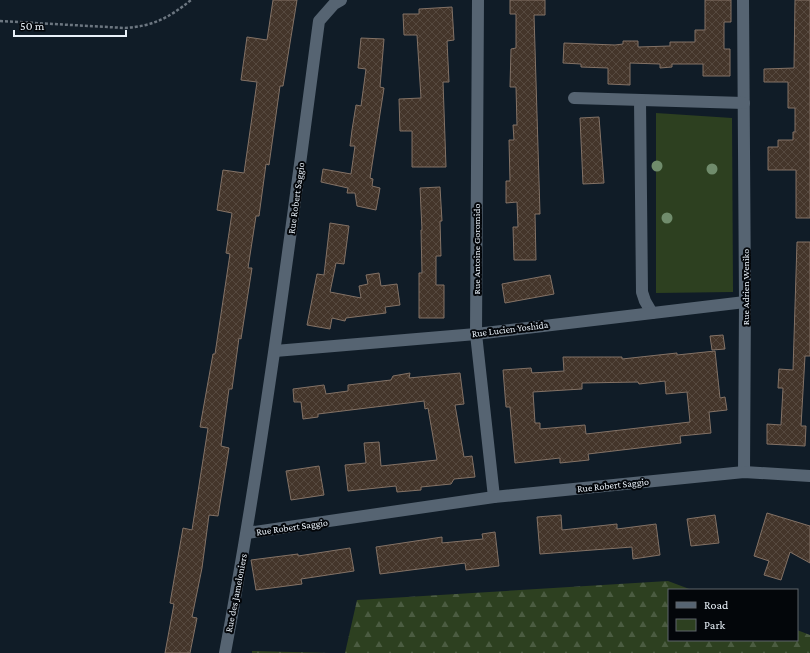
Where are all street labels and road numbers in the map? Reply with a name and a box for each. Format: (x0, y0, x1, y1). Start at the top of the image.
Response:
street label: Rue Robert Saggio (286, 161, 306, 235)
street label: Rue Antoine Goromido (471, 203, 482, 294)
street label: Rue Adrien Weniko (740, 249, 751, 325)
street label: Rue Lucien Yoshida (471, 319, 549, 339)
street label: Rue Robert Saggio (577, 476, 650, 494)
street label: Rue Robert Saggio (255, 517, 329, 537)
street label: Rue des Jameloniers (223, 553, 249, 633)

